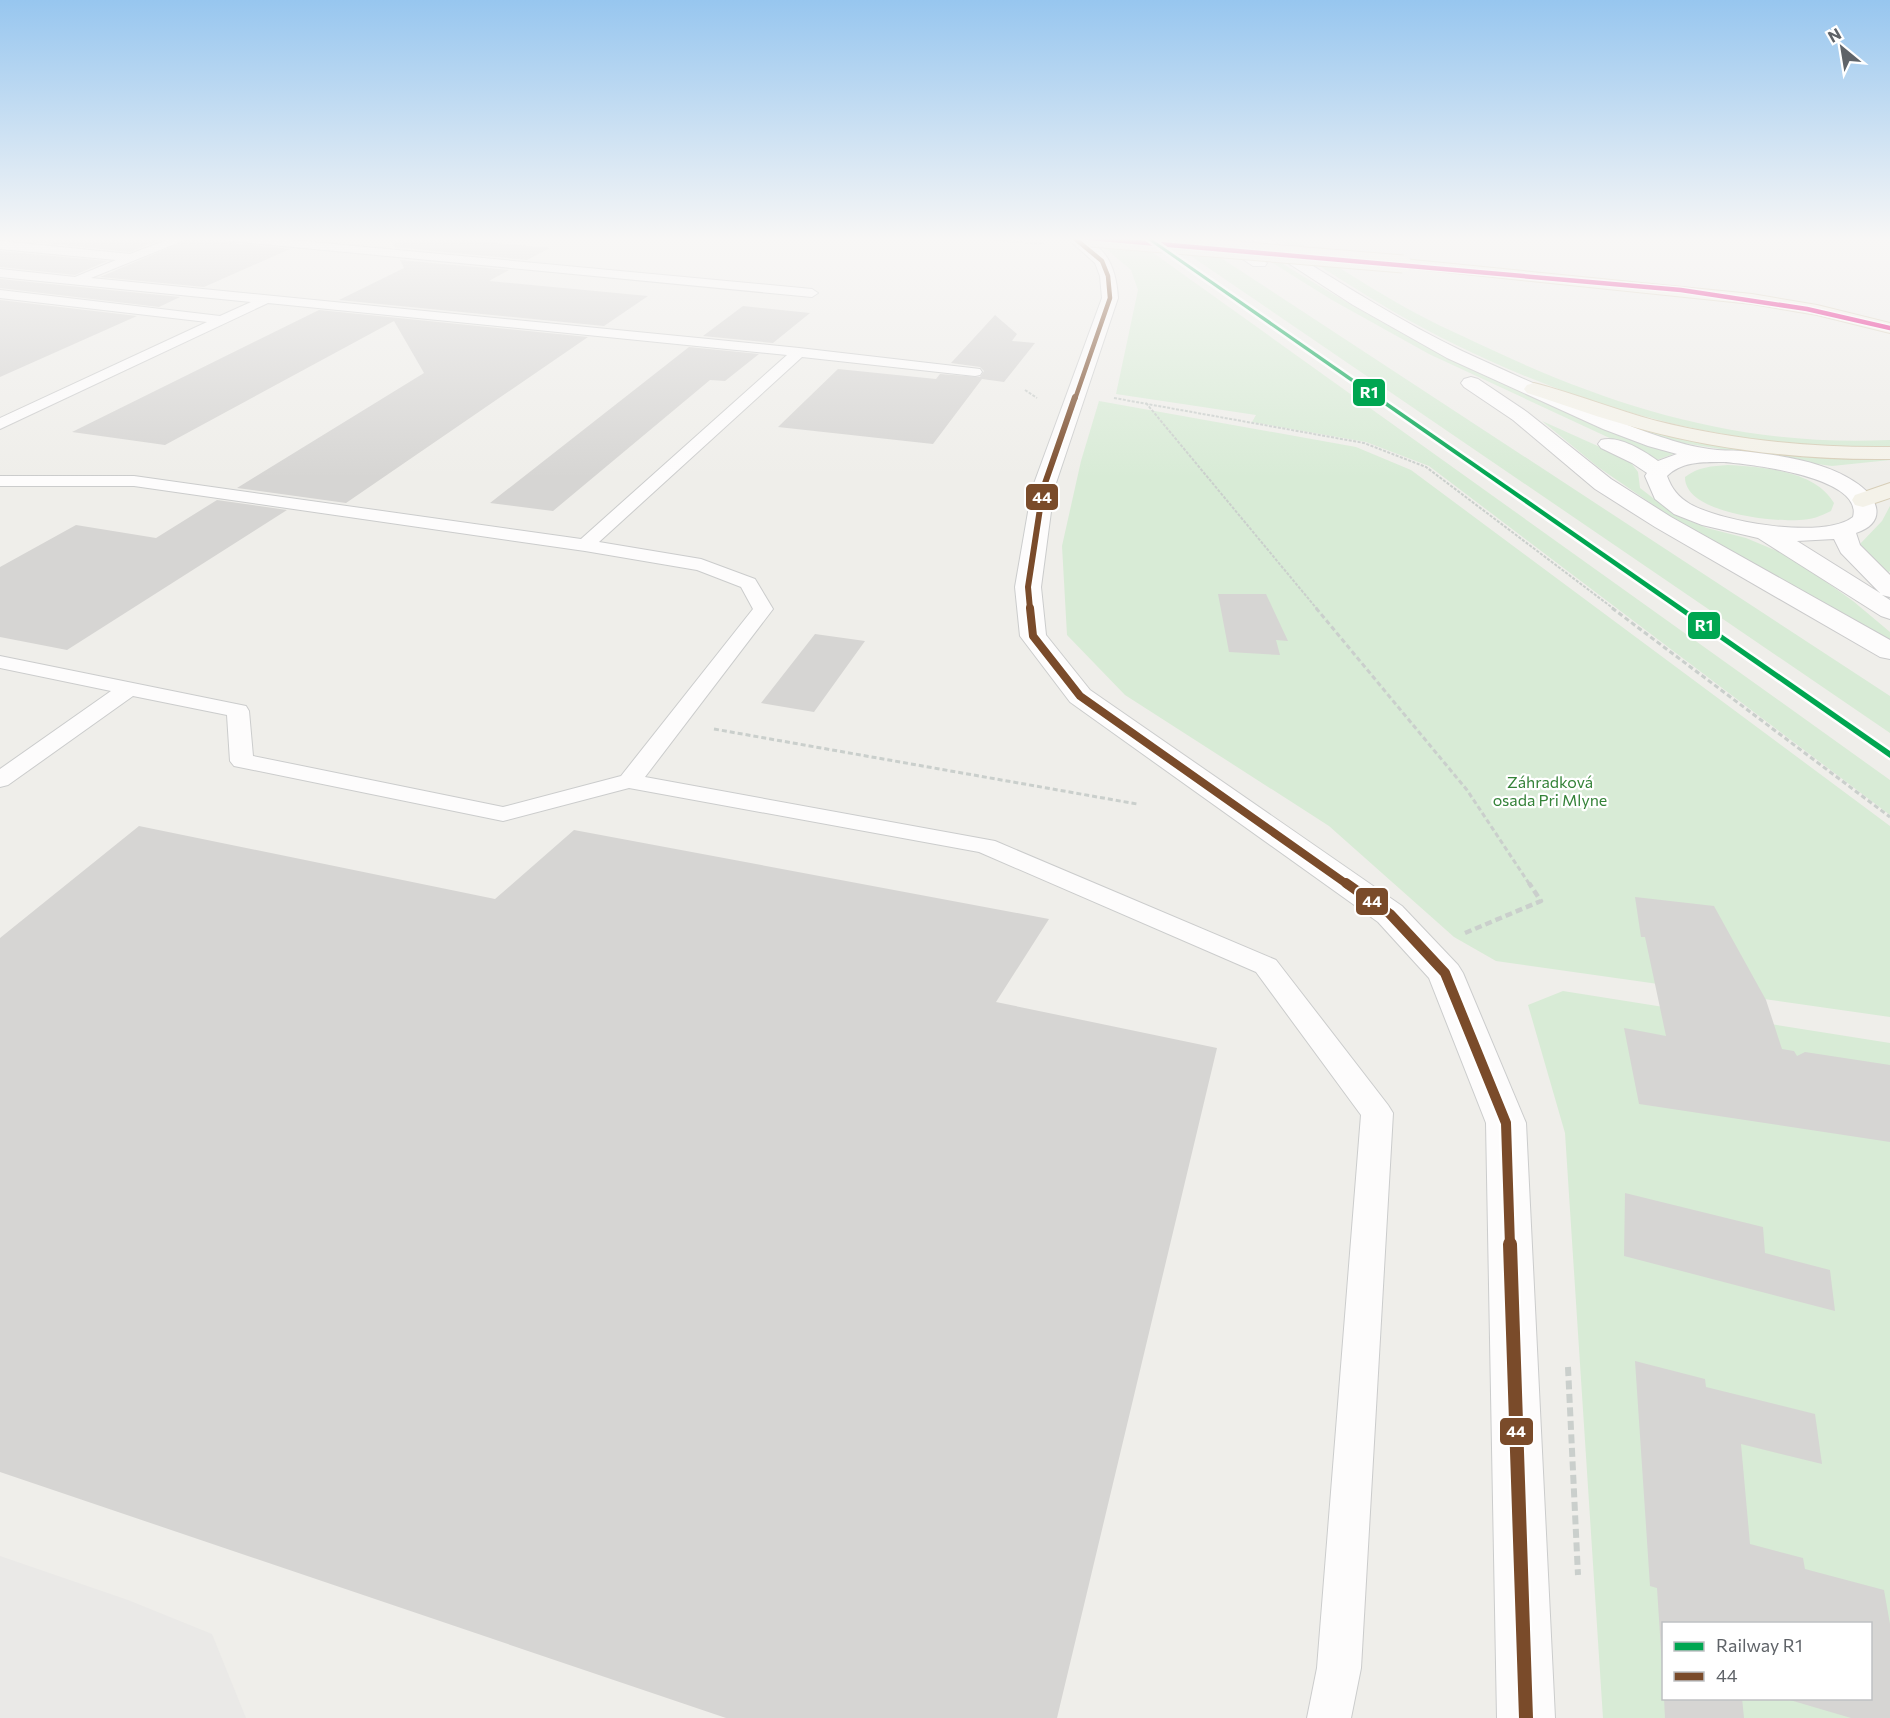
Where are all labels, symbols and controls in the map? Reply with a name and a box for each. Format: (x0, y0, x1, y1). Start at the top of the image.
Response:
north arrow (1812, 18, 1872, 78)
text: N (1824, 23, 1844, 46)
line badge: R1 (1352, 378, 1386, 407)
text: R1 (1360, 382, 1378, 401)
line badge: 44 (1025, 483, 1059, 511)
text: 44 (1032, 487, 1052, 506)
line badge: R1 (1687, 611, 1721, 640)
text: R1 (1695, 615, 1713, 634)
park label: Záhradková osada Pri Mlyne (1493, 772, 1607, 809)
line badge: 44 (1355, 887, 1389, 916)
text: 44 (1362, 891, 1382, 910)
line badge: 44 (1499, 1417, 1534, 1446)
text: 44 (1506, 1421, 1526, 1440)
legend (1662, 1622, 1872, 1700)
text: Railway R1 (1716, 1634, 1803, 1656)
text: 44 (1716, 1664, 1738, 1686)

